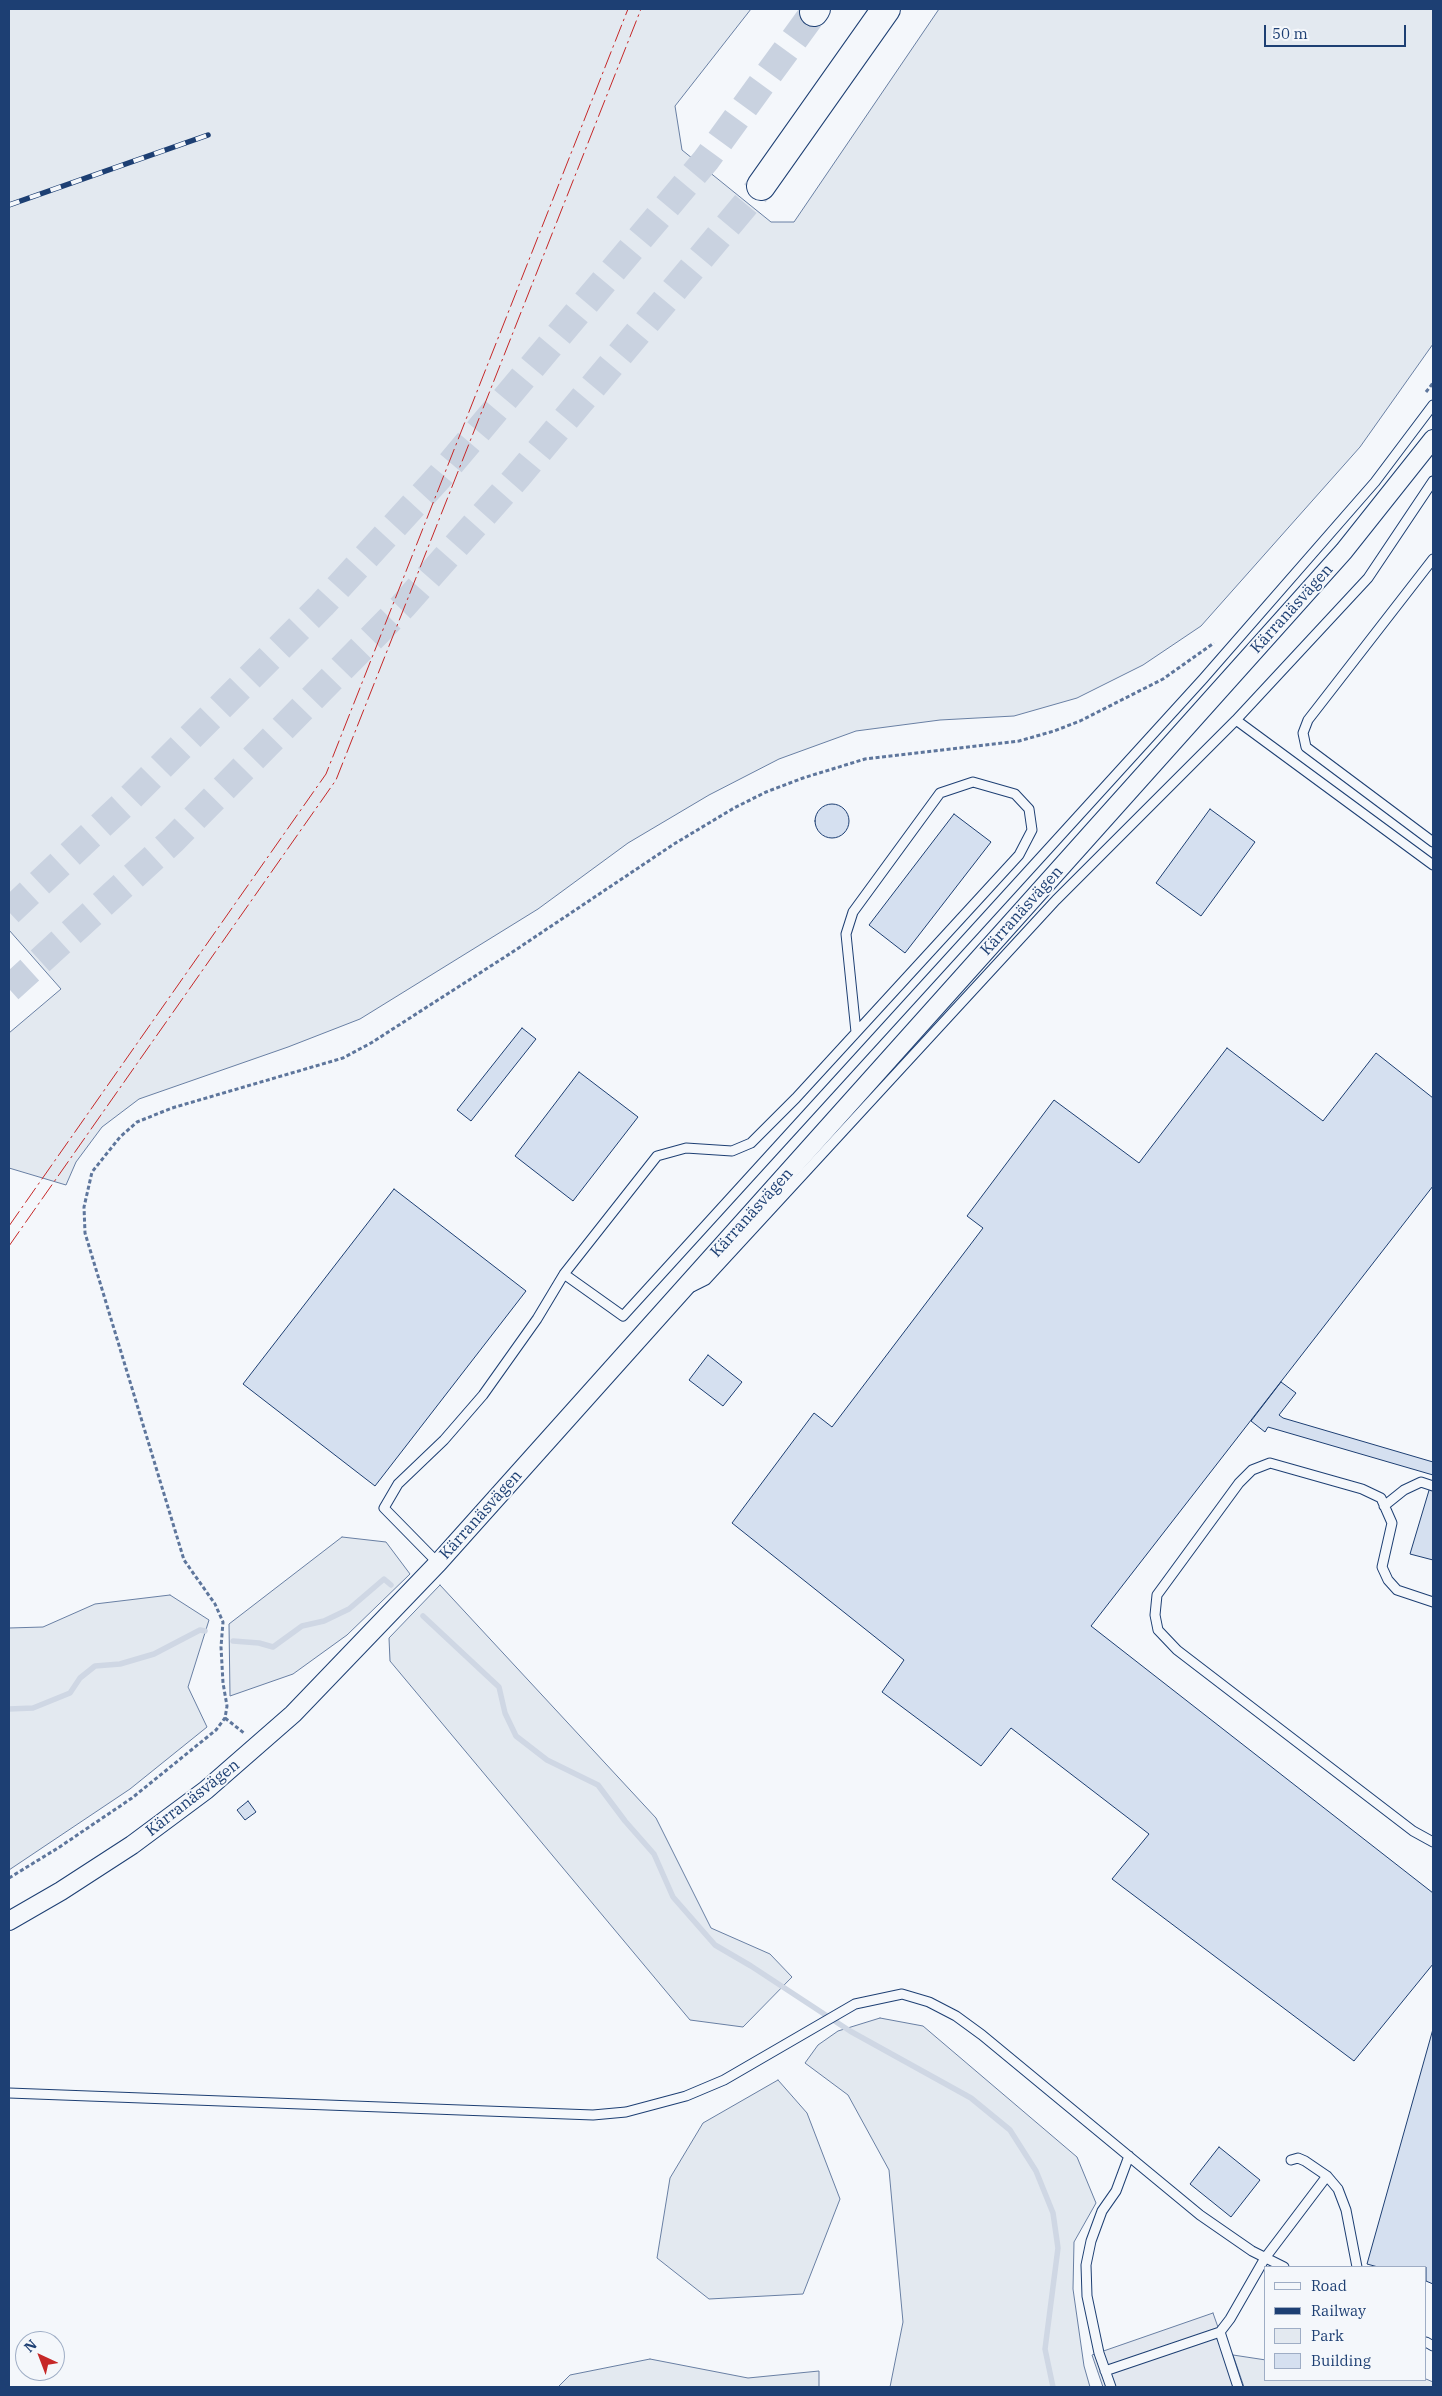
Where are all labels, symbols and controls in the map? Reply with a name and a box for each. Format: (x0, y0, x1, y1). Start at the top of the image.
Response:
scale bar (1267, 15, 1410, 47)
text: 50 m (1272, 24, 1308, 43)
street label: Kärranäsvägen (1247, 560, 1337, 658)
street label: Kärranäsvägen (977, 862, 1067, 960)
street label: Kärranäsvägen (707, 1164, 797, 1262)
street label: Kärranäsvägen (436, 1466, 526, 1564)
street label: Kärranäsvägen (142, 1755, 244, 1841)
legend (1264, 2266, 1427, 2381)
text: Road (1311, 2276, 1347, 2295)
text: Railway (1311, 2301, 1366, 2320)
text: Park (1311, 2326, 1344, 2345)
north arrow (15, 2331, 65, 2381)
text: N (20, 2335, 41, 2356)
text: Building (1311, 2351, 1371, 2370)

